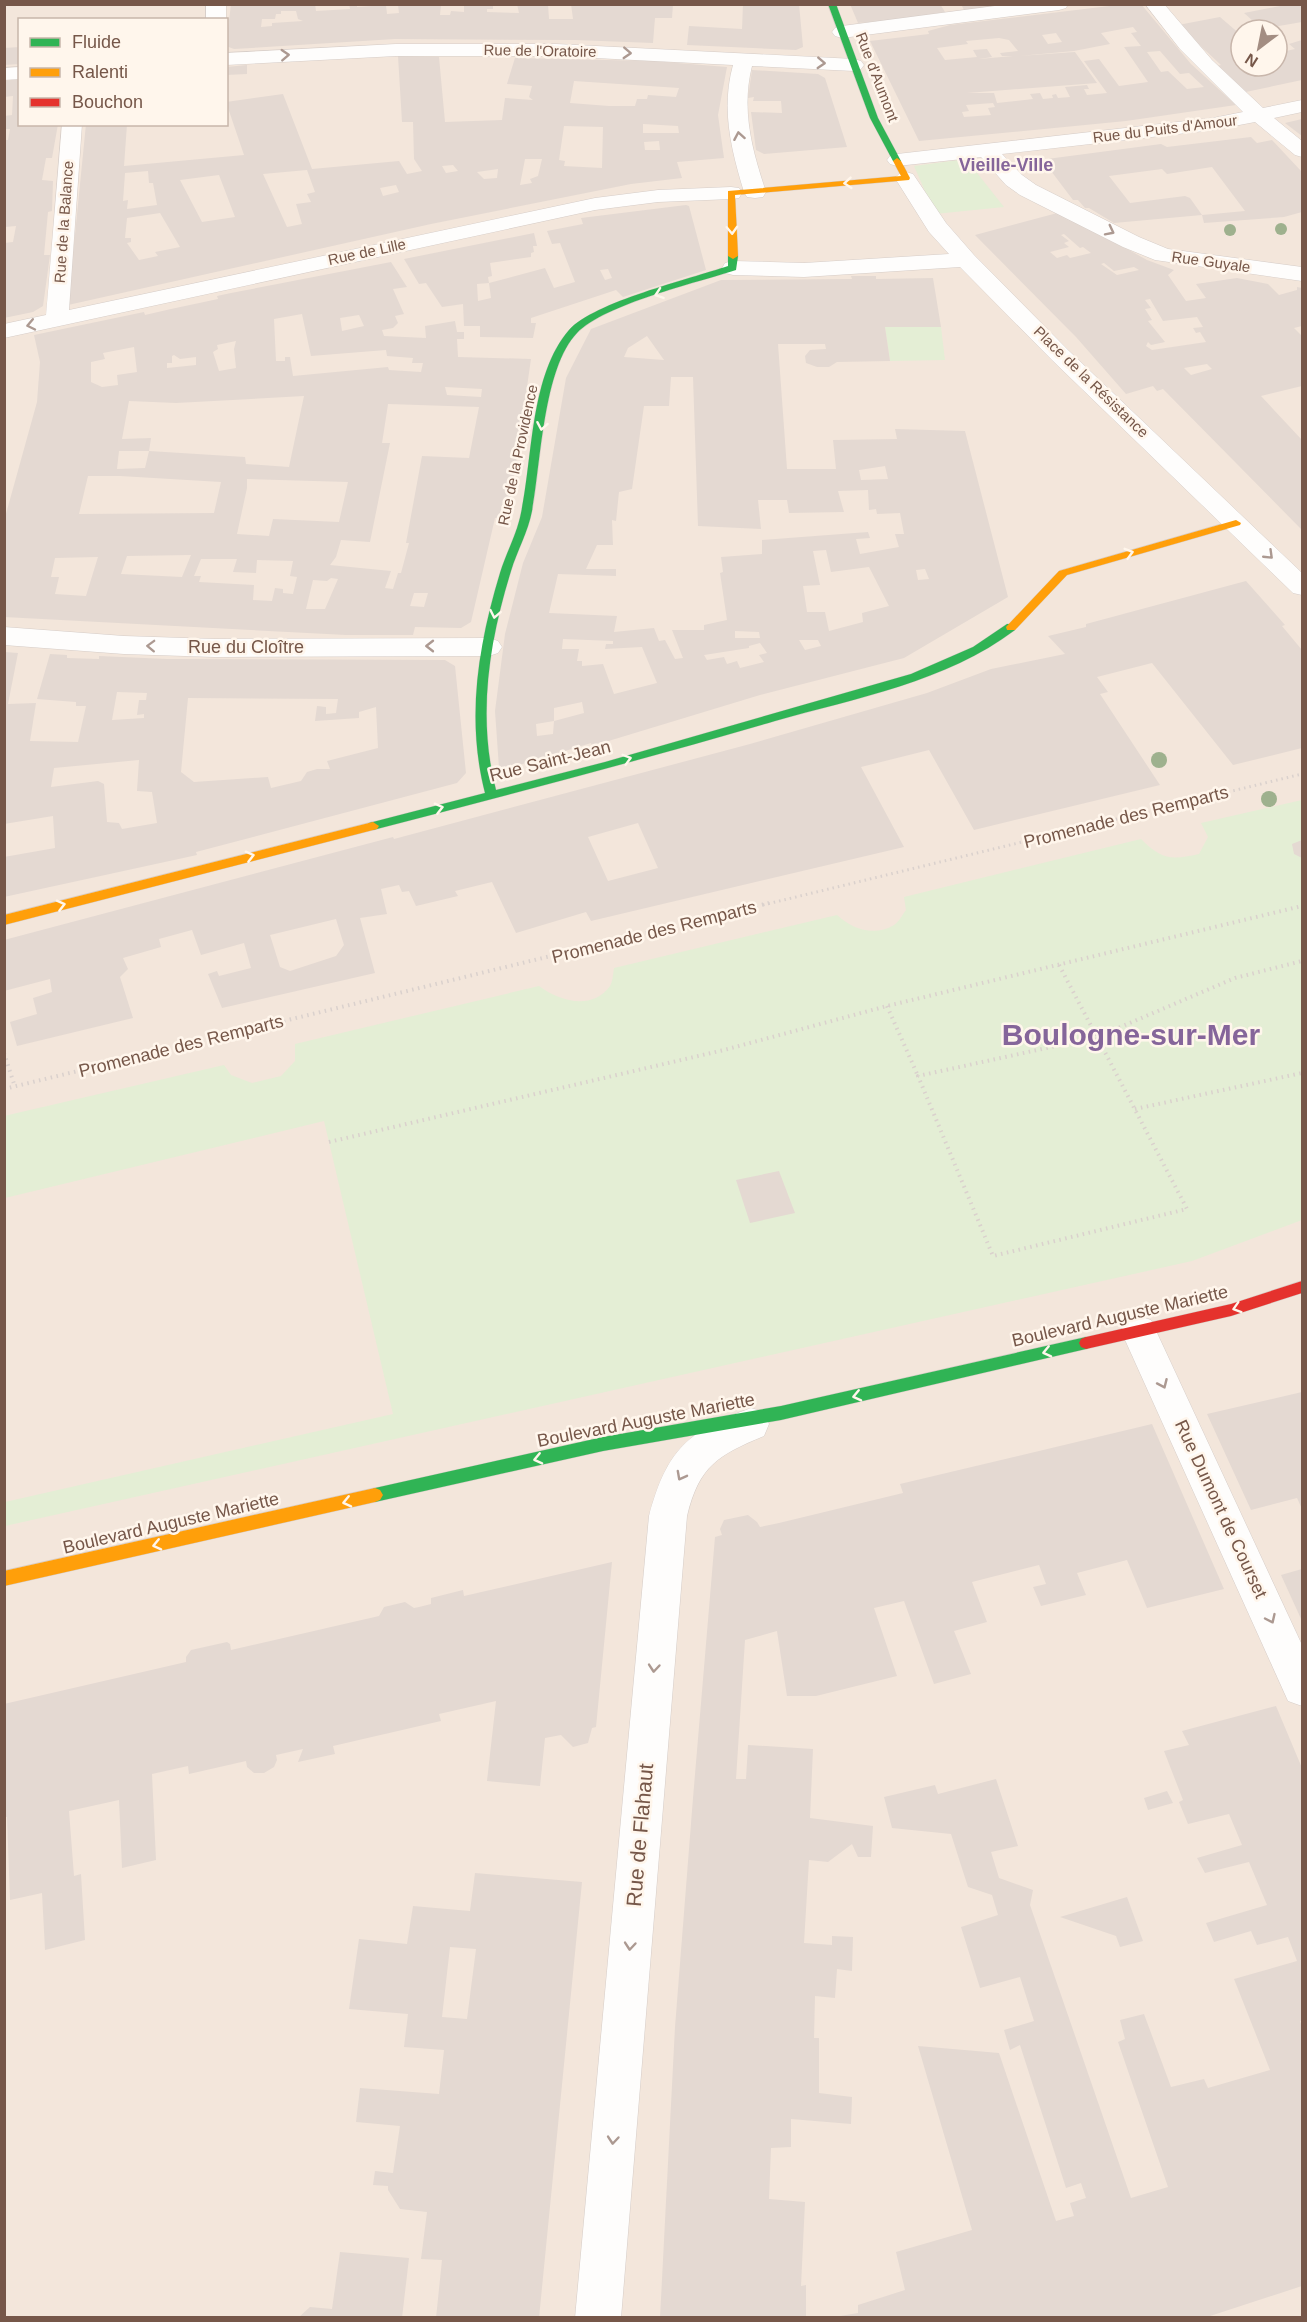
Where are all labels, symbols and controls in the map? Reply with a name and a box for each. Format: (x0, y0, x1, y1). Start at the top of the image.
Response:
legend (18, 18, 228, 126)
north arrow (1229, 18, 1289, 78)
street label: Rue d'Aumont (853, 30, 903, 125)
text: Fluide (72, 32, 121, 52)
street label: Rue de l'Oratoire (483, 41, 597, 60)
one-way arrow (622, 47, 631, 60)
one-way arrow (280, 49, 289, 62)
text: N (1242, 50, 1261, 71)
one-way arrow (817, 56, 826, 69)
text: Ralenti (72, 62, 128, 82)
text: Bouchon (72, 92, 143, 112)
street label: Rue du Puits d'Amour (1092, 111, 1238, 146)
one-way arrow (733, 131, 746, 141)
district label: Vieille-Ville (959, 155, 1053, 175)
street label: Rue de la Balance (51, 160, 76, 284)
one-way arrow (844, 176, 853, 189)
one-way arrow (1104, 224, 1114, 235)
one-way arrow (726, 226, 739, 235)
street label: Rue de Lille (326, 235, 407, 268)
street label: Rue Guyale (1171, 248, 1251, 275)
one-way arrow (654, 286, 665, 299)
one-way arrow (26, 318, 36, 331)
street label: Place de la Résistance (1031, 323, 1152, 441)
street label: Rue de la Providence (494, 383, 541, 527)
one-way arrow (536, 420, 549, 430)
one-way arrow (1262, 547, 1273, 558)
one-way arrow (1123, 548, 1134, 560)
one-way arrow (489, 609, 502, 619)
street label: Rue du Cloître (188, 637, 304, 657)
one-way arrow (147, 639, 156, 652)
one-way arrow (426, 640, 435, 652)
street label: Rue Saint-Jean (487, 736, 613, 786)
one-way arrow (622, 754, 632, 766)
street label: Promenade des Remparts (1022, 782, 1230, 852)
one-way arrow (433, 802, 443, 815)
one-way arrow (245, 851, 255, 864)
street label: Promenade des Remparts (550, 897, 758, 967)
one-way arrow (55, 900, 66, 912)
street label: Promenade des Remparts (77, 1011, 285, 1081)
district label: Boulogne-sur-Mer (1002, 1018, 1260, 1051)
street label: Boulevard Auguste Mariette (1010, 1281, 1230, 1351)
one-way arrow (1232, 1300, 1243, 1313)
one-way arrow (1042, 1345, 1052, 1358)
one-way arrow (1156, 1378, 1168, 1389)
one-way arrow (852, 1388, 862, 1401)
street label: Boulevard Auguste Mariette (536, 1389, 756, 1451)
street label: Rue Dumont de Courset (1171, 1417, 1271, 1601)
one-way arrow (533, 1452, 543, 1465)
one-way arrow (677, 1470, 688, 1480)
street label: Boulevard Auguste Mariette (61, 1488, 281, 1558)
one-way arrow (343, 1494, 353, 1507)
one-way arrow (152, 1537, 162, 1550)
one-way arrow (1264, 1612, 1276, 1623)
one-way arrow (648, 1663, 661, 1672)
street label: Rue de Flahaut (622, 1762, 657, 1907)
one-way arrow (624, 1941, 637, 1950)
one-way arrow (607, 2135, 620, 2145)

